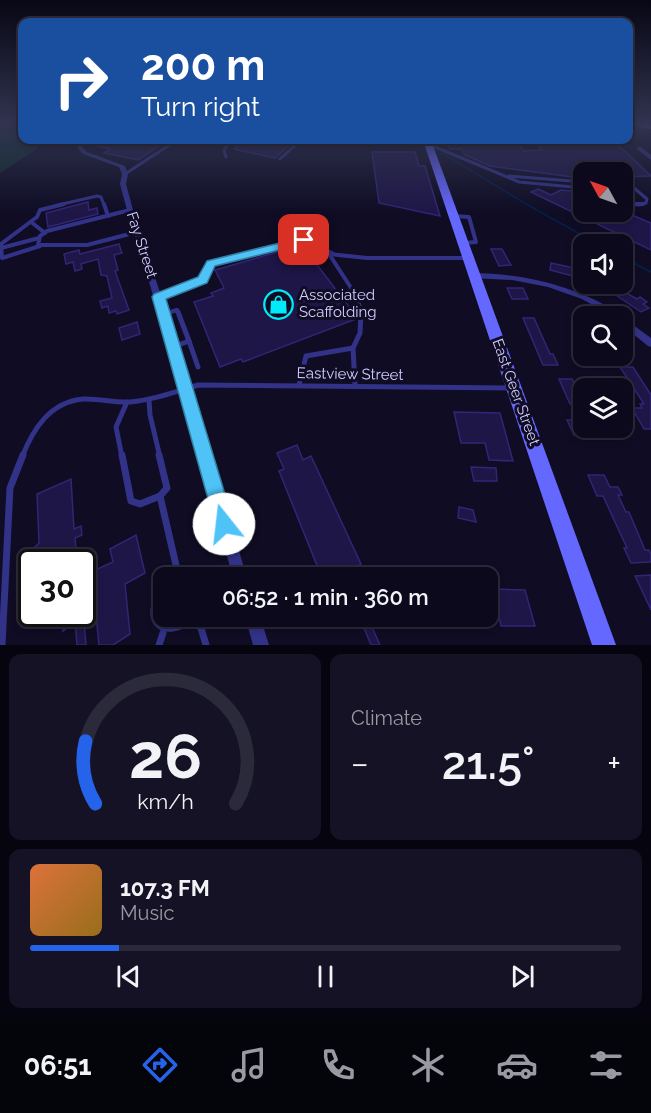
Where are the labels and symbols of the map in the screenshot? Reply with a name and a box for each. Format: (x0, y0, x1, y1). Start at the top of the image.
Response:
north arrow (573, 162, 633, 222)
street label: Fay Street (123, 209, 161, 281)
pin (278, 214, 329, 265)
place label: Associated Scaffolding (299, 286, 377, 321)
shop icon: Associated Scaffolding (262, 288, 294, 320)
street label: East Geer Street (488, 336, 544, 448)
street label: Eastview Street (297, 364, 403, 384)
position arrow (192, 492, 256, 556)
speed limit sign: 30 (18, 549, 96, 627)

